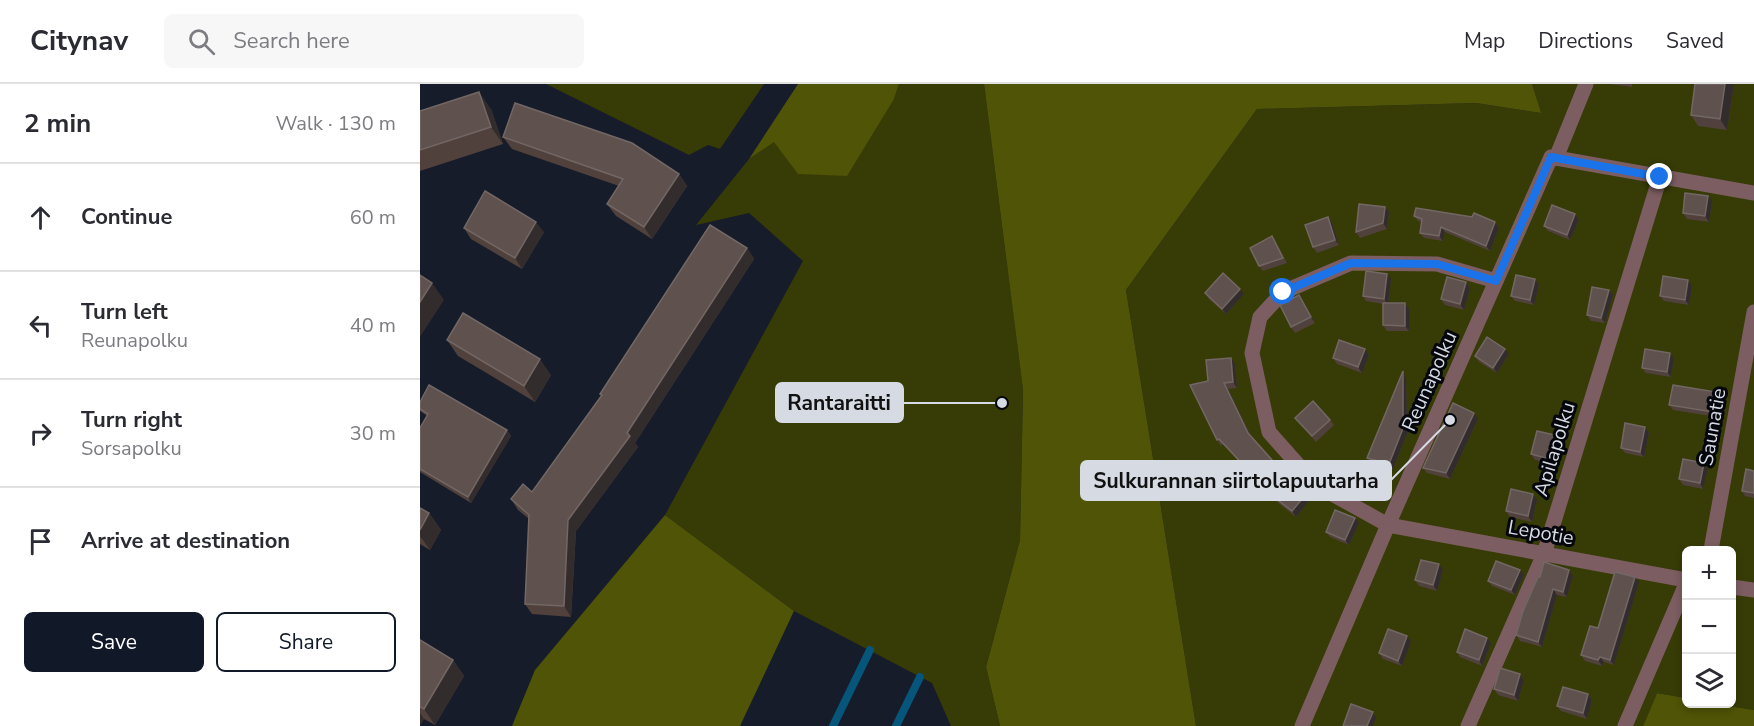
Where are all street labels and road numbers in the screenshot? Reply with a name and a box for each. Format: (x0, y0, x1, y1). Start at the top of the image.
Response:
street label: Reunapolku (1395, 327, 1464, 436)
street label: Saunatie (1692, 386, 1733, 468)
street label: Apilapolku (1527, 399, 1582, 500)
street label: Lepotie (1506, 513, 1576, 552)

